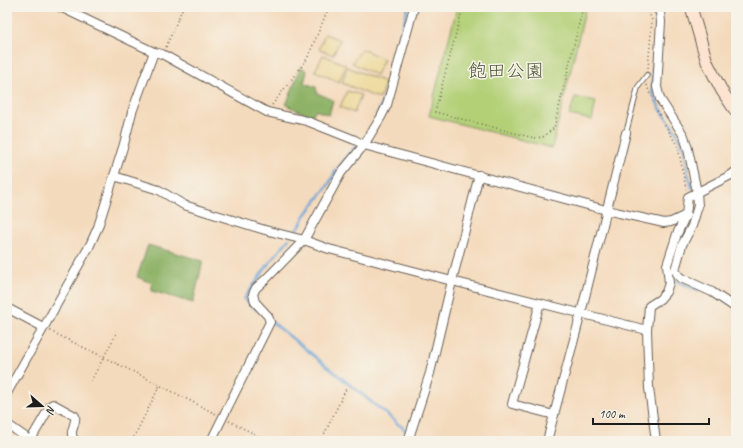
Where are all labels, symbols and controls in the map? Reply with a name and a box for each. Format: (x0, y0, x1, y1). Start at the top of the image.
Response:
park label: 飽田公園 (468, 59, 544, 83)
north arrow (22, 386, 62, 426)
scale bar (593, 400, 709, 426)
text: N (43, 404, 59, 417)
text: 100 m (599, 406, 626, 422)

